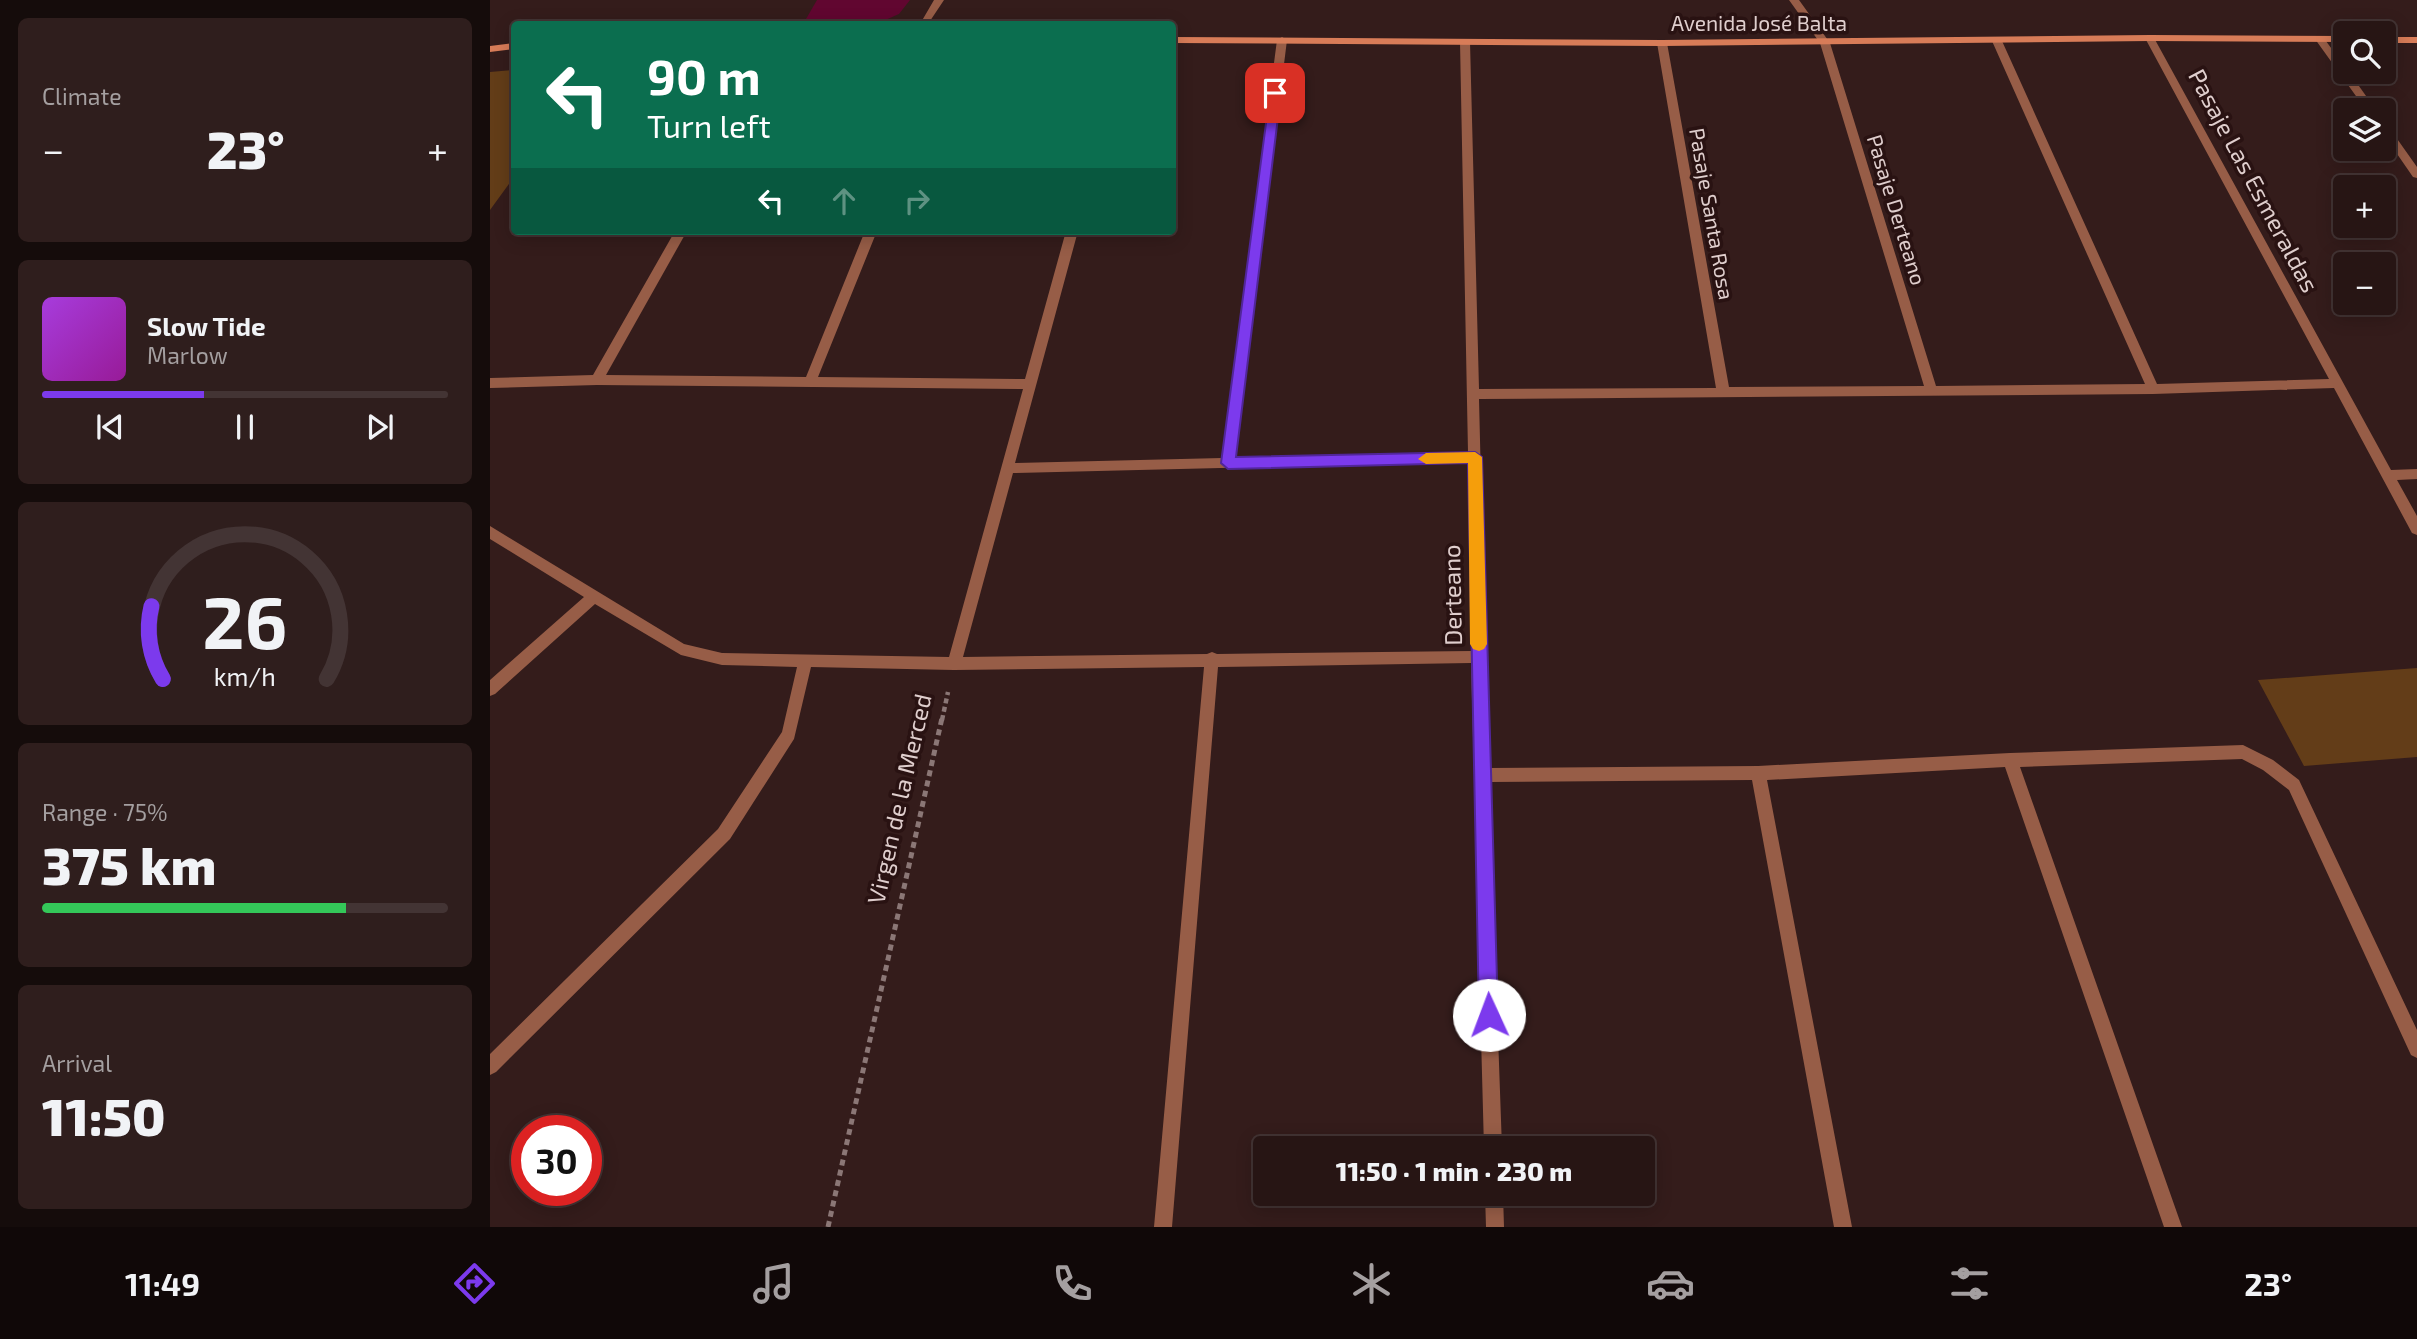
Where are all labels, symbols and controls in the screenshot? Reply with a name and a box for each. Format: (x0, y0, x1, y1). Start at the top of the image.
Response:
street label: Avenida José Balta (1671, 10, 1847, 35)
map controls (2333, 21, 2396, 315)
button: search (2333, 21, 2396, 84)
text: 90 m (647, 46, 761, 105)
icon: left (532, 49, 623, 140)
pin (1245, 63, 1305, 123)
street label: Pasaje Las Esmeraldas (2183, 64, 2325, 297)
icon: arrive (1256, 74, 1294, 112)
text: Climate (42, 82, 122, 110)
button: layers (2333, 98, 2396, 161)
text: Turn left (647, 106, 771, 144)
text: 23° (207, 117, 285, 179)
text: − (42, 126, 64, 172)
text: + (427, 126, 448, 172)
street label: Pasaje Santa Rosa (1684, 126, 1740, 302)
street label: Pasaje Derteano (1862, 131, 1932, 288)
button: + (2333, 175, 2396, 238)
icon: left (752, 182, 790, 220)
icon: ahead (825, 182, 863, 220)
icon: right (898, 182, 936, 220)
button: − (2333, 252, 2396, 315)
text: Slow Tide (147, 310, 266, 341)
text: Marlow (147, 341, 228, 369)
icon: previous (91, 408, 129, 446)
icon: pause (226, 408, 264, 446)
icon: next (361, 408, 399, 446)
street label: Derteano (1436, 544, 1467, 646)
text: 26 (202, 577, 288, 665)
text: km/h (214, 661, 276, 691)
street label: Virgen de la Merced (860, 691, 937, 907)
text: Range · 75% (42, 798, 168, 826)
text: 375 km (42, 833, 216, 895)
position arrow (1452, 978, 1526, 1052)
text: Arrival (42, 1049, 112, 1077)
text: 11:50 (42, 1084, 166, 1146)
speed limit sign: 30 (511, 1115, 602, 1206)
text: 11:50 · 1 min · 230 m (1336, 1155, 1572, 1186)
icon: directions (450, 1259, 499, 1308)
icon: music (749, 1259, 798, 1308)
icon: phone (1048, 1259, 1097, 1308)
icon: climate (1347, 1259, 1396, 1308)
icon: car (1646, 1259, 1695, 1308)
icon: filters (1945, 1259, 1994, 1308)
text: 11:49 (125, 1264, 200, 1302)
text: 23° (2244, 1264, 2292, 1302)

